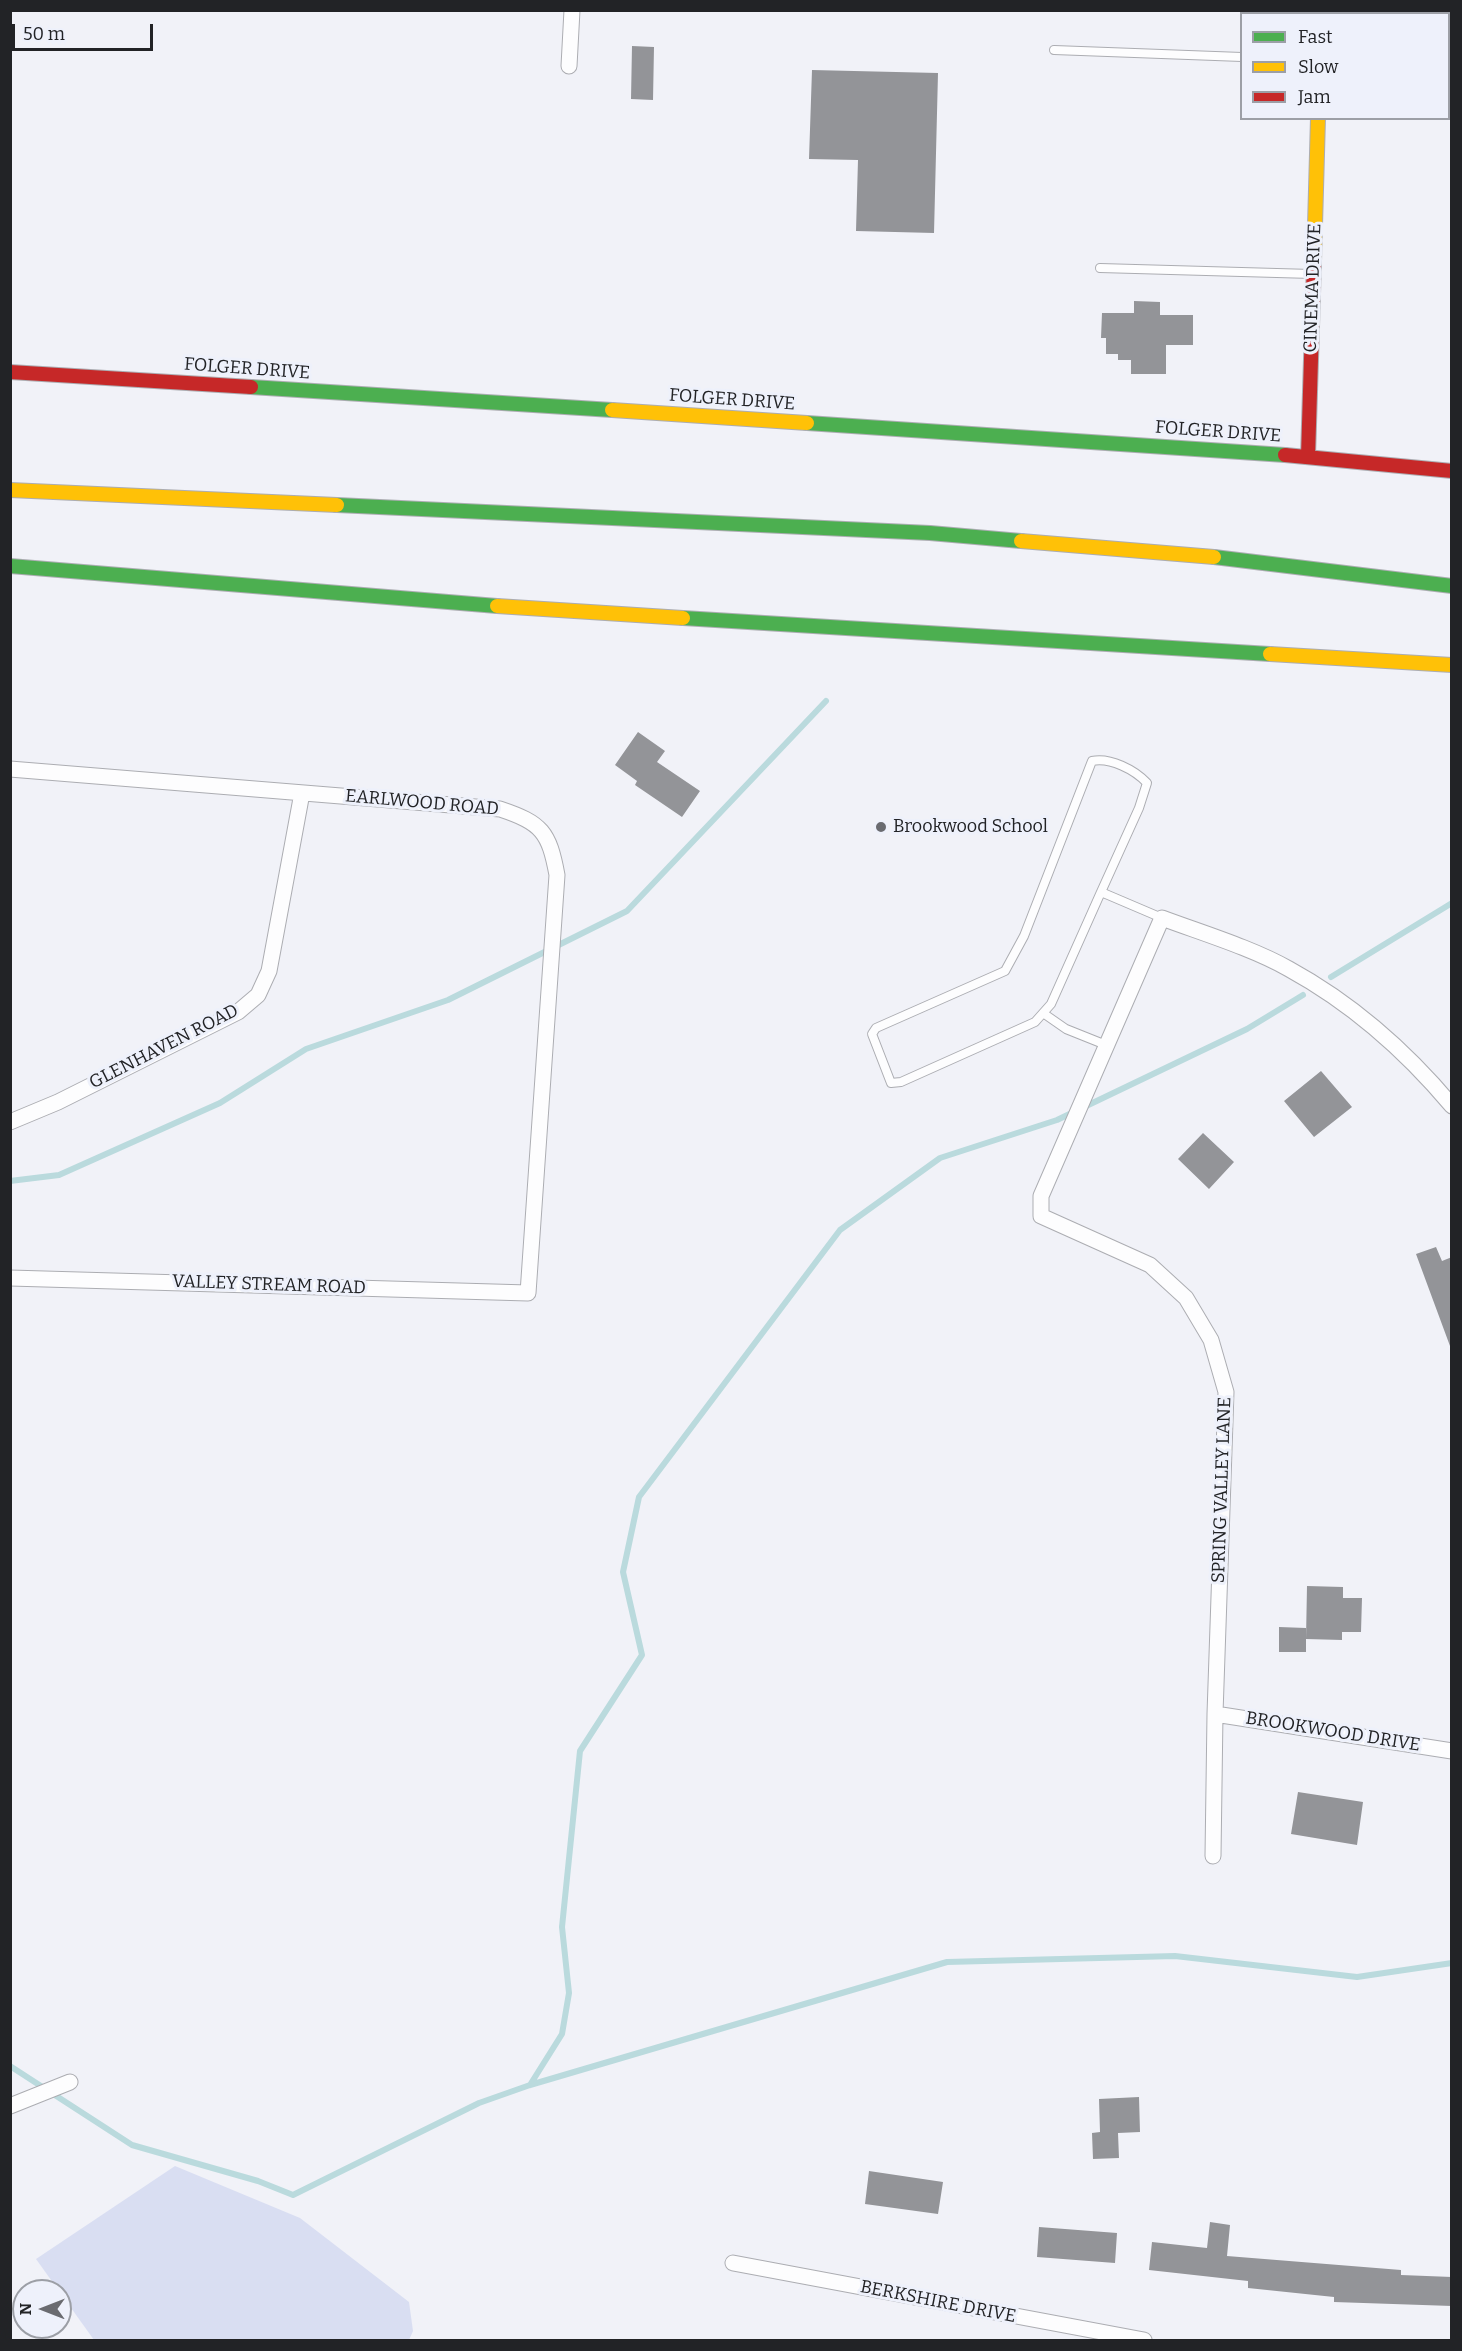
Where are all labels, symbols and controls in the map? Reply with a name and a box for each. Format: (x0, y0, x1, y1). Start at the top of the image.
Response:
scale bar (15, 12, 156, 50)
legend (1240, 12, 1450, 120)
text: 50 m (23, 23, 65, 45)
text: Fast (1298, 26, 1333, 48)
text: Slow (1298, 56, 1338, 78)
text: Jam (1298, 86, 1331, 108)
street label: CINEMA DRIVE (1300, 223, 1326, 353)
street label: FOLGER DRIVE (183, 354, 311, 384)
street label: FOLGER DRIVE (668, 385, 796, 415)
street label: FOLGER DRIVE (1154, 417, 1282, 447)
street label: EARLWOOD ROAD (344, 786, 500, 820)
place label: Brookwood School (893, 816, 1048, 838)
marker: Brookwood School (874, 820, 888, 834)
street label: GLENHAVEN ROAD (86, 1000, 242, 1094)
street label: VALLEY STREAM ROAD (172, 1271, 366, 1299)
street label: SPRING VALLEY LANE (1208, 1396, 1236, 1584)
street label: BROOKWOOD DRIVE (1244, 1708, 1422, 1756)
street label: BERKSHIRE DRIVE (858, 2276, 1018, 2328)
north arrow (12, 2279, 72, 2339)
text: N (16, 2303, 35, 2315)

